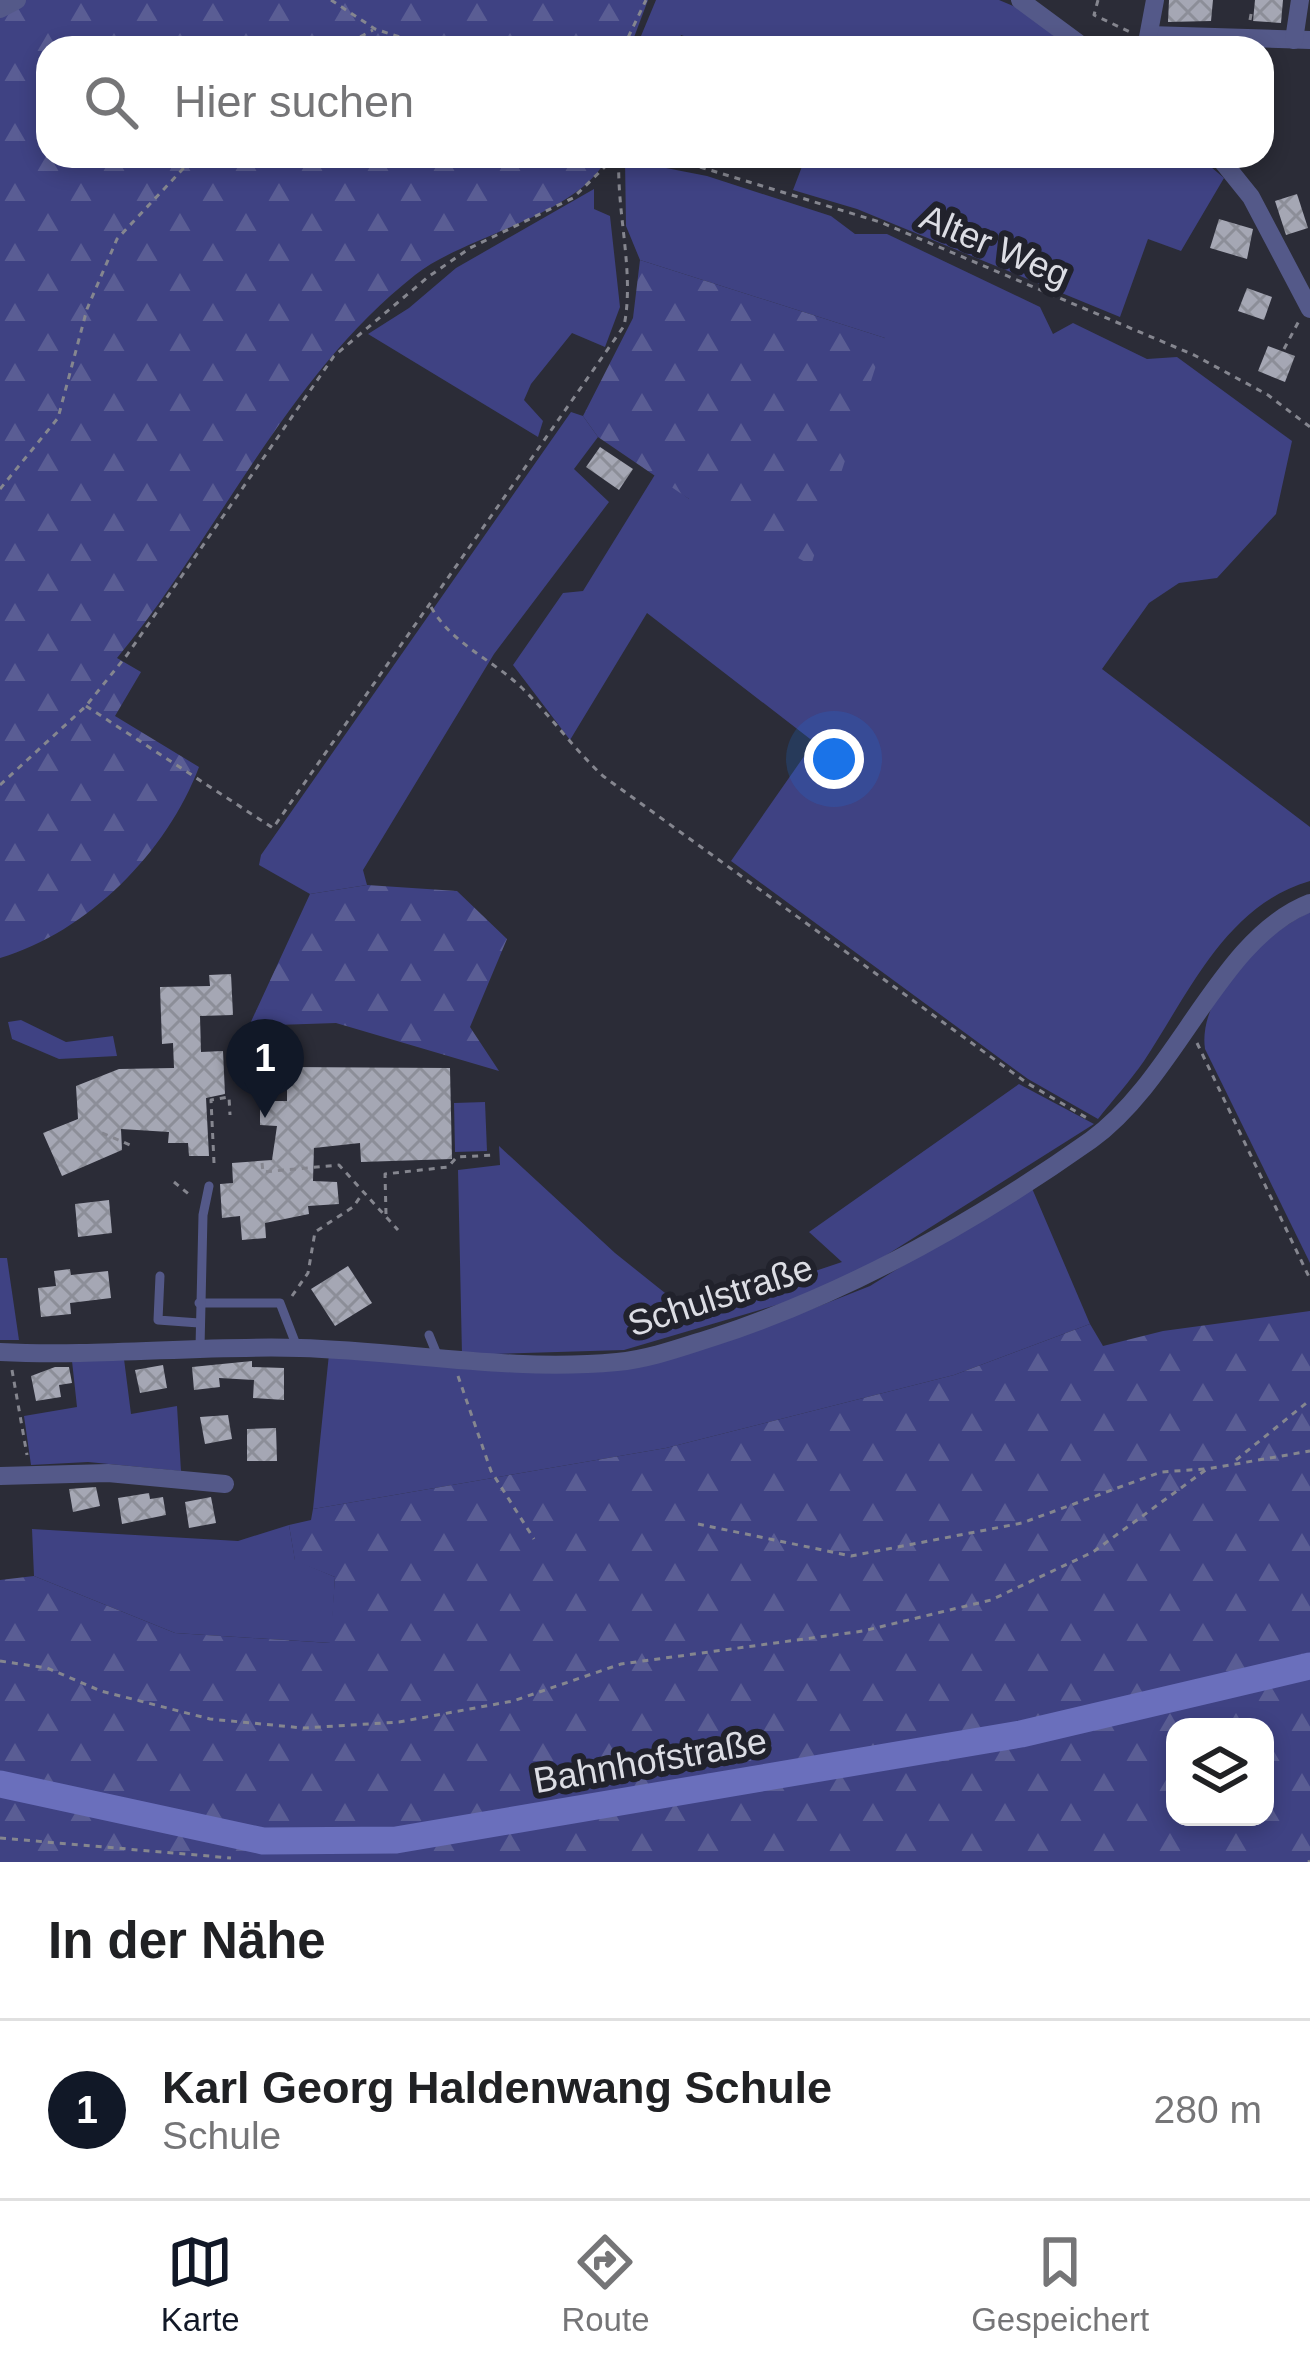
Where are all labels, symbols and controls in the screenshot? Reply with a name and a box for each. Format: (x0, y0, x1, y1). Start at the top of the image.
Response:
search box (36, 36, 1274, 168)
icon: search (78, 69, 144, 135)
text: Hier suchen (174, 76, 414, 127)
street label: Alter Weg (914, 196, 1075, 295)
your location (804, 729, 864, 789)
pin: 1 (226, 1019, 304, 1118)
street label: Schulstraße (622, 1246, 818, 1345)
map controls (1166, 1718, 1274, 1826)
button: layers (1166, 1718, 1274, 1826)
street label: Bahnhofstraße (530, 1720, 770, 1801)
text: In der Nähe (48, 1912, 326, 1969)
text: Karl Georg Haldenwang Schule (162, 2062, 832, 2113)
text: 1 (76, 2088, 98, 2131)
text: 280 m (1154, 2088, 1262, 2131)
text: Schule (162, 2114, 281, 2157)
tab: Karte (161, 2229, 240, 2339)
tab: Route (561, 2229, 649, 2339)
tab: Gespeichert (971, 2229, 1149, 2339)

